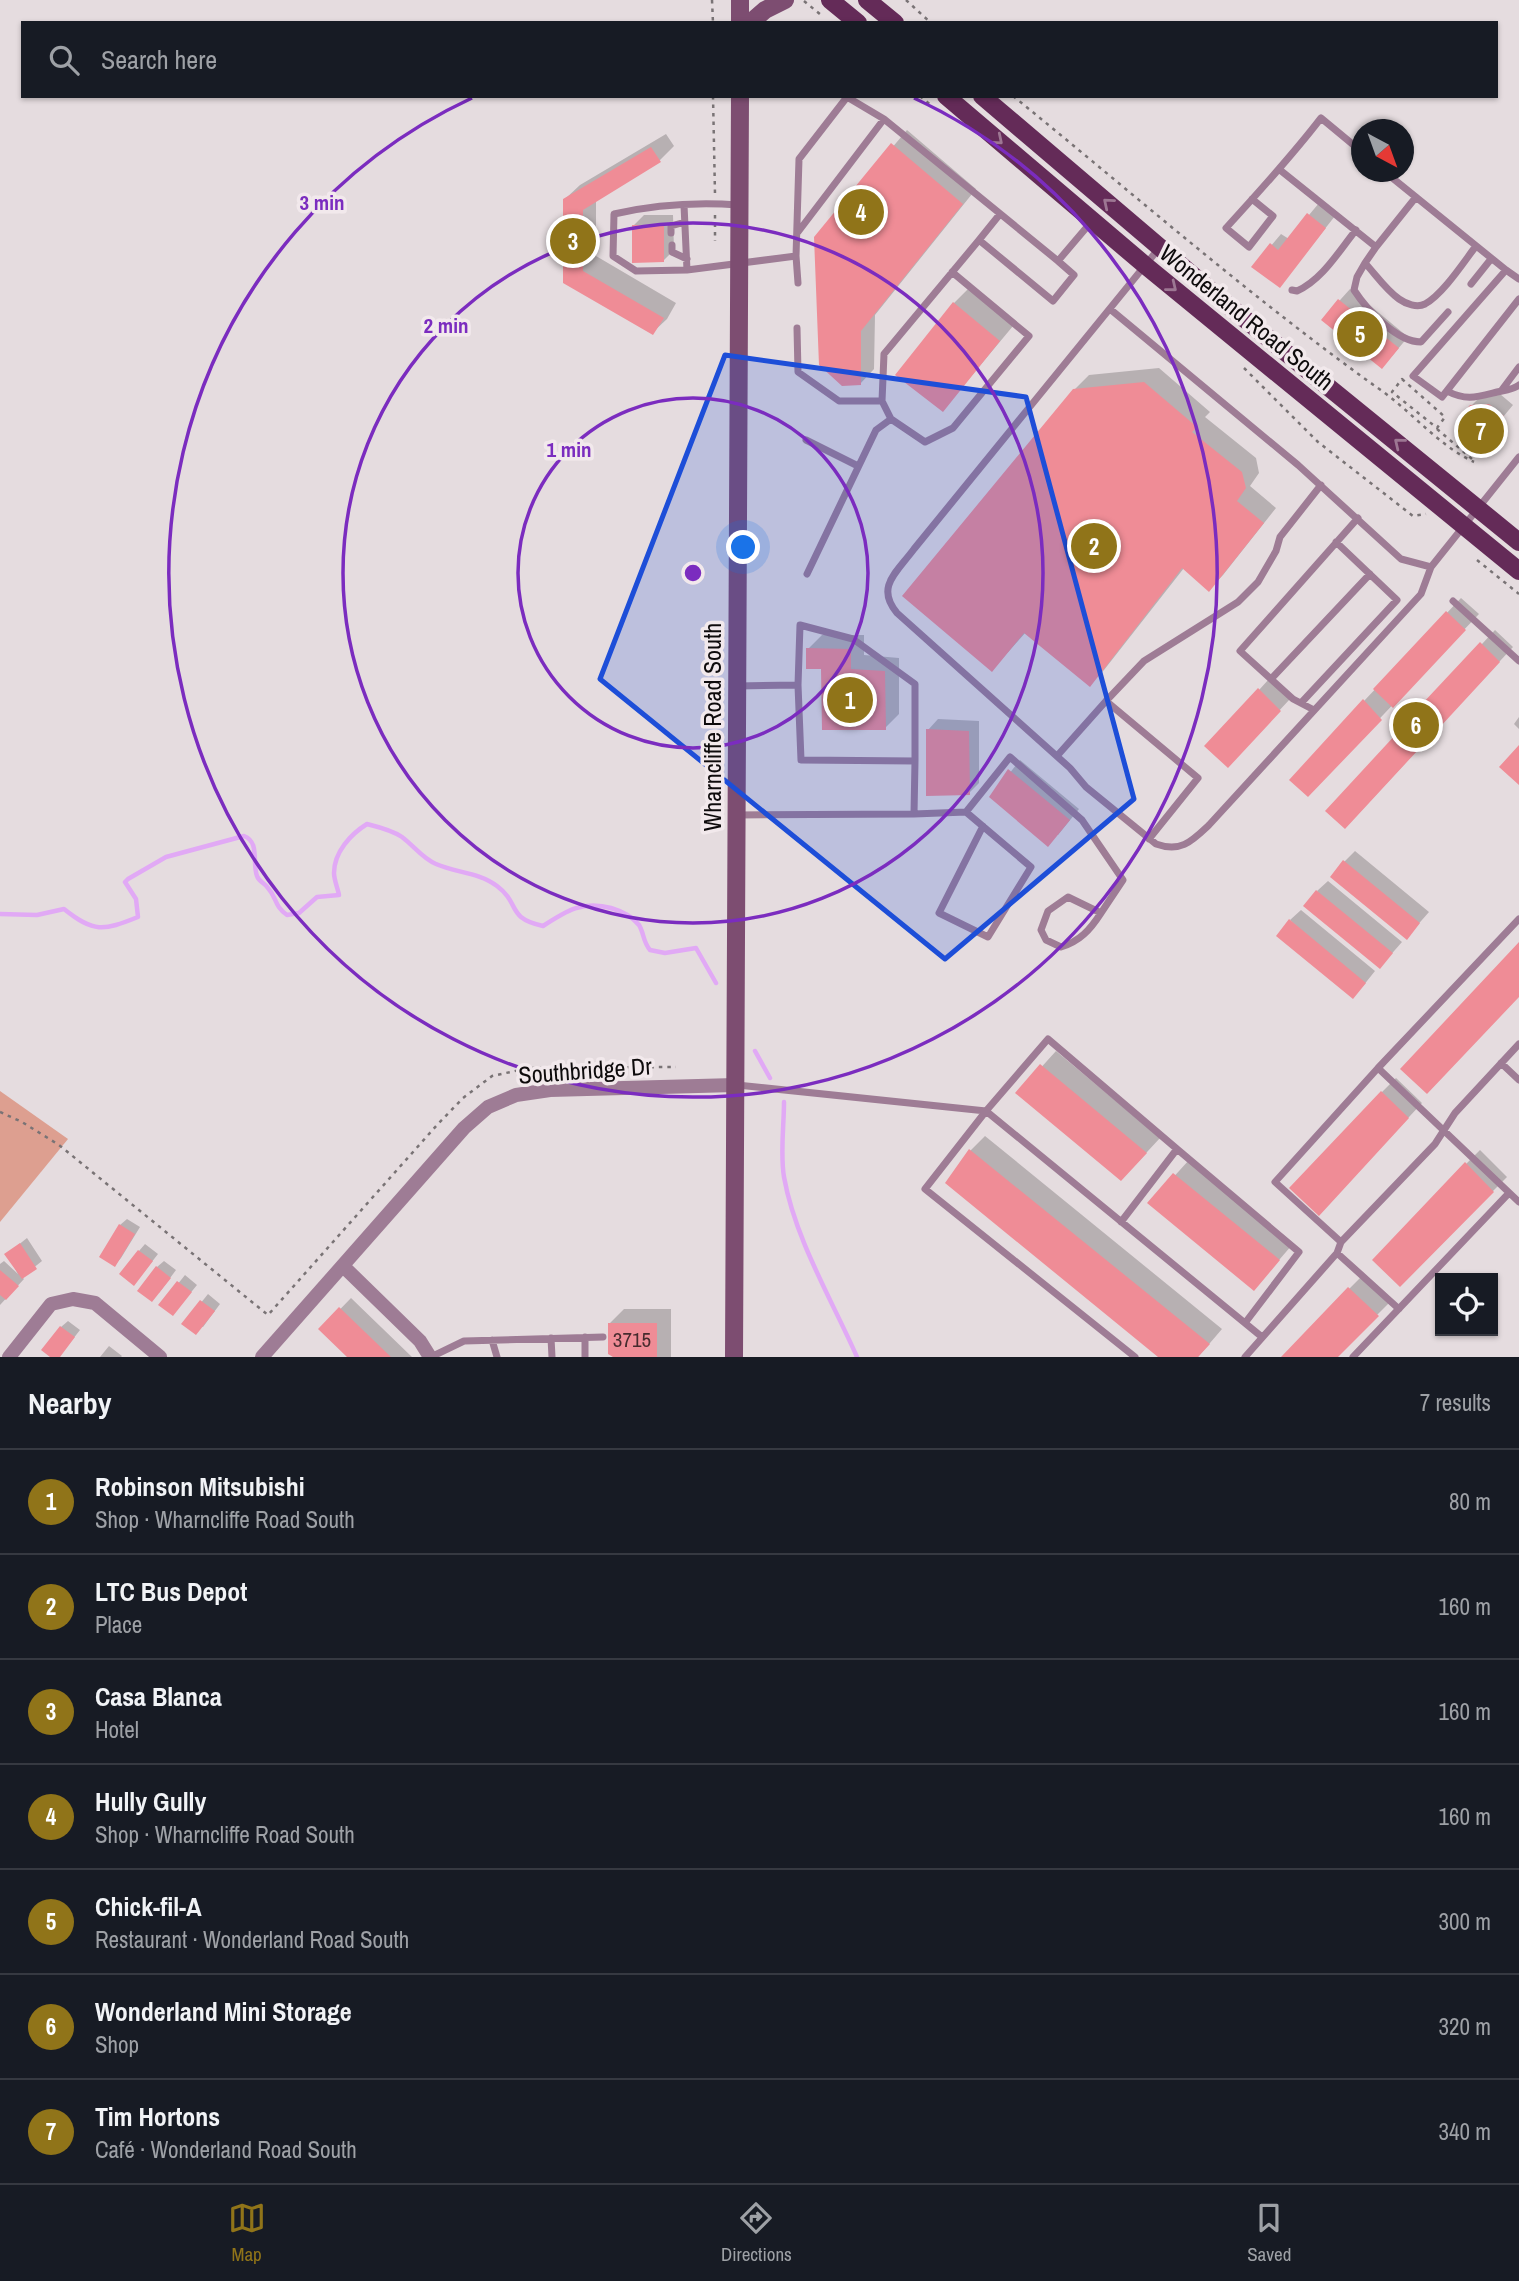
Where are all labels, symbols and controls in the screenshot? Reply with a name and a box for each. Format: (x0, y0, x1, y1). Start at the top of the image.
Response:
search box (21, 21, 1498, 98)
icon: search (45, 41, 83, 79)
text: Search here (101, 42, 217, 77)
north arrow (1351, 119, 1414, 182)
one-way arrow (991, 132, 1003, 145)
pin: 4 (838, 186, 884, 238)
text: 3 min (300, 188, 344, 217)
one-way arrow (1104, 199, 1117, 211)
pin: 3 (550, 215, 596, 267)
street label: Wonderland Road South (1153, 237, 1341, 397)
one-way arrow (1164, 279, 1177, 291)
pin: 5 (1337, 308, 1383, 360)
text: 2 min (424, 311, 468, 340)
pin: 7 (1458, 405, 1504, 457)
text: 1 min (547, 435, 591, 464)
one-way arrow (1394, 438, 1406, 451)
pin: 2 (1071, 520, 1117, 572)
your location (726, 530, 760, 564)
centre of rings (681, 561, 705, 585)
street label: Wharncliffe Road South (696, 623, 728, 831)
pin: 1 (827, 674, 873, 726)
pin: 6 (1393, 699, 1439, 751)
street label: Southbridge Dr (517, 1049, 653, 1091)
map controls (1435, 1273, 1498, 1336)
button: locate (1435, 1273, 1498, 1336)
house number: 3715 (613, 1325, 651, 1354)
text: Nearby (28, 1383, 111, 1423)
text: 7 results (1420, 1387, 1491, 1418)
text: Robinson Mitsubishi (95, 1469, 305, 1504)
text: 1 (46, 1486, 56, 1517)
text: 80 m (1449, 1486, 1491, 1517)
text: Shop · Wharncliffe Road South (95, 1504, 355, 1535)
text: LTC Bus Depot (95, 1574, 247, 1609)
text: 2 (46, 1591, 56, 1622)
text: 160 m (1439, 1591, 1491, 1622)
text: Place (95, 1609, 142, 1640)
text: Casa Blanca (95, 1679, 222, 1714)
text: 3 (46, 1696, 56, 1727)
text: 160 m (1439, 1696, 1491, 1727)
text: Hotel (95, 1714, 139, 1745)
text: Hully Gully (95, 1784, 206, 1819)
text: 4 (46, 1801, 56, 1832)
text: 160 m (1439, 1801, 1491, 1832)
text: Shop · Wharncliffe Road South (95, 1819, 355, 1850)
text: Chick-fil-A (95, 1889, 202, 1924)
text: 5 (46, 1906, 56, 1937)
text: 300 m (1439, 1906, 1491, 1937)
text: Restaurant · Wonderland Road South (95, 1924, 409, 1955)
text: Wonderland Mini Storage (95, 1994, 352, 2029)
text: 6 (46, 2011, 56, 2042)
text: 320 m (1439, 2011, 1491, 2042)
text: Shop (95, 2029, 139, 2060)
text: Tim Hortons (95, 2099, 220, 2134)
text: 7 (46, 2116, 56, 2147)
text: 340 m (1439, 2116, 1491, 2147)
text: Café · Wonderland Road South (95, 2134, 357, 2165)
tab: Map (228, 2199, 266, 2267)
tab: Directions (721, 2199, 792, 2267)
tab: Saved (1247, 2199, 1291, 2267)

